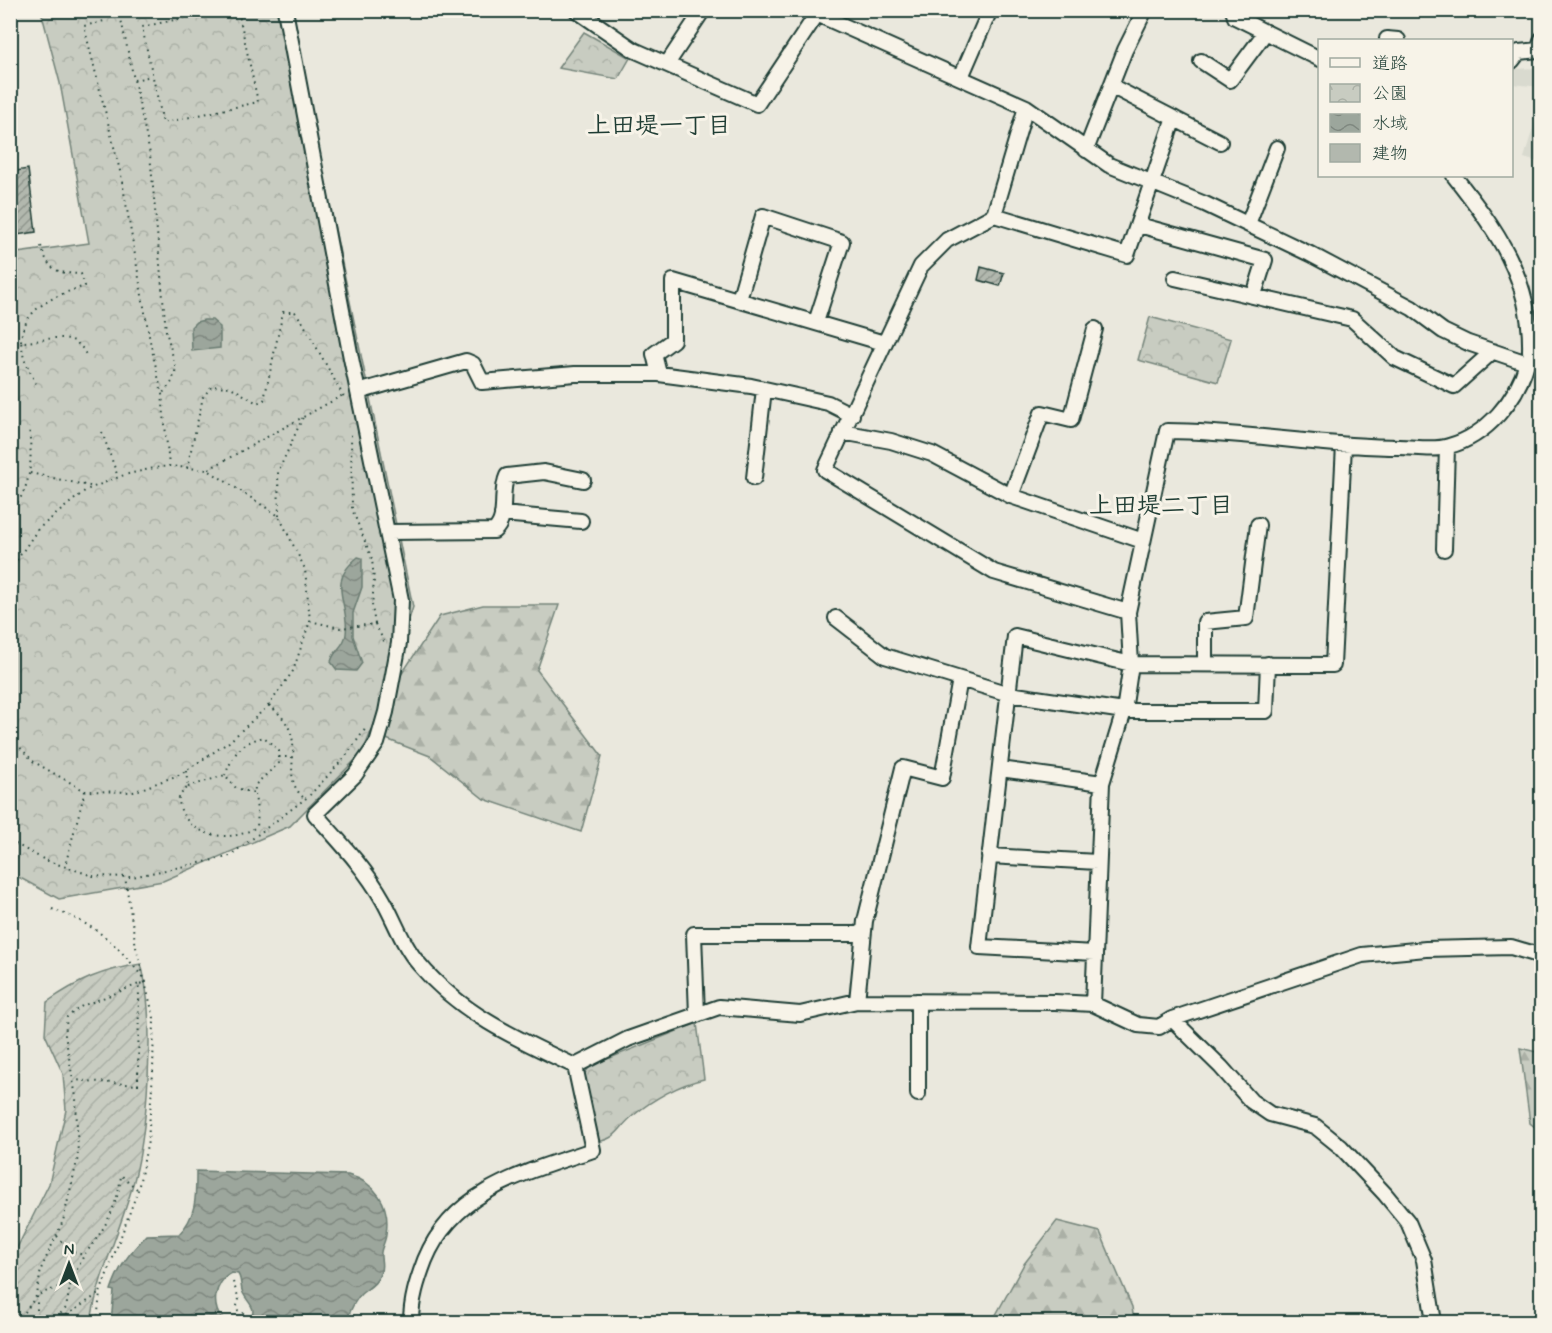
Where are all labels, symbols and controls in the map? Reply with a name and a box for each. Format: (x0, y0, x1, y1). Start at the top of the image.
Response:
legend (1318, 39, 1513, 177)
text: 道路 (1372, 52, 1408, 76)
text: 公園 (1372, 82, 1408, 106)
district label: 上田堤一丁目 (587, 111, 731, 142)
text: 水域 (1372, 112, 1408, 136)
text: 建物 (1372, 142, 1408, 166)
district label: 上田堤二丁目 (1089, 491, 1233, 522)
north arrow (39, 1234, 99, 1294)
text: N (64, 1240, 74, 1261)

